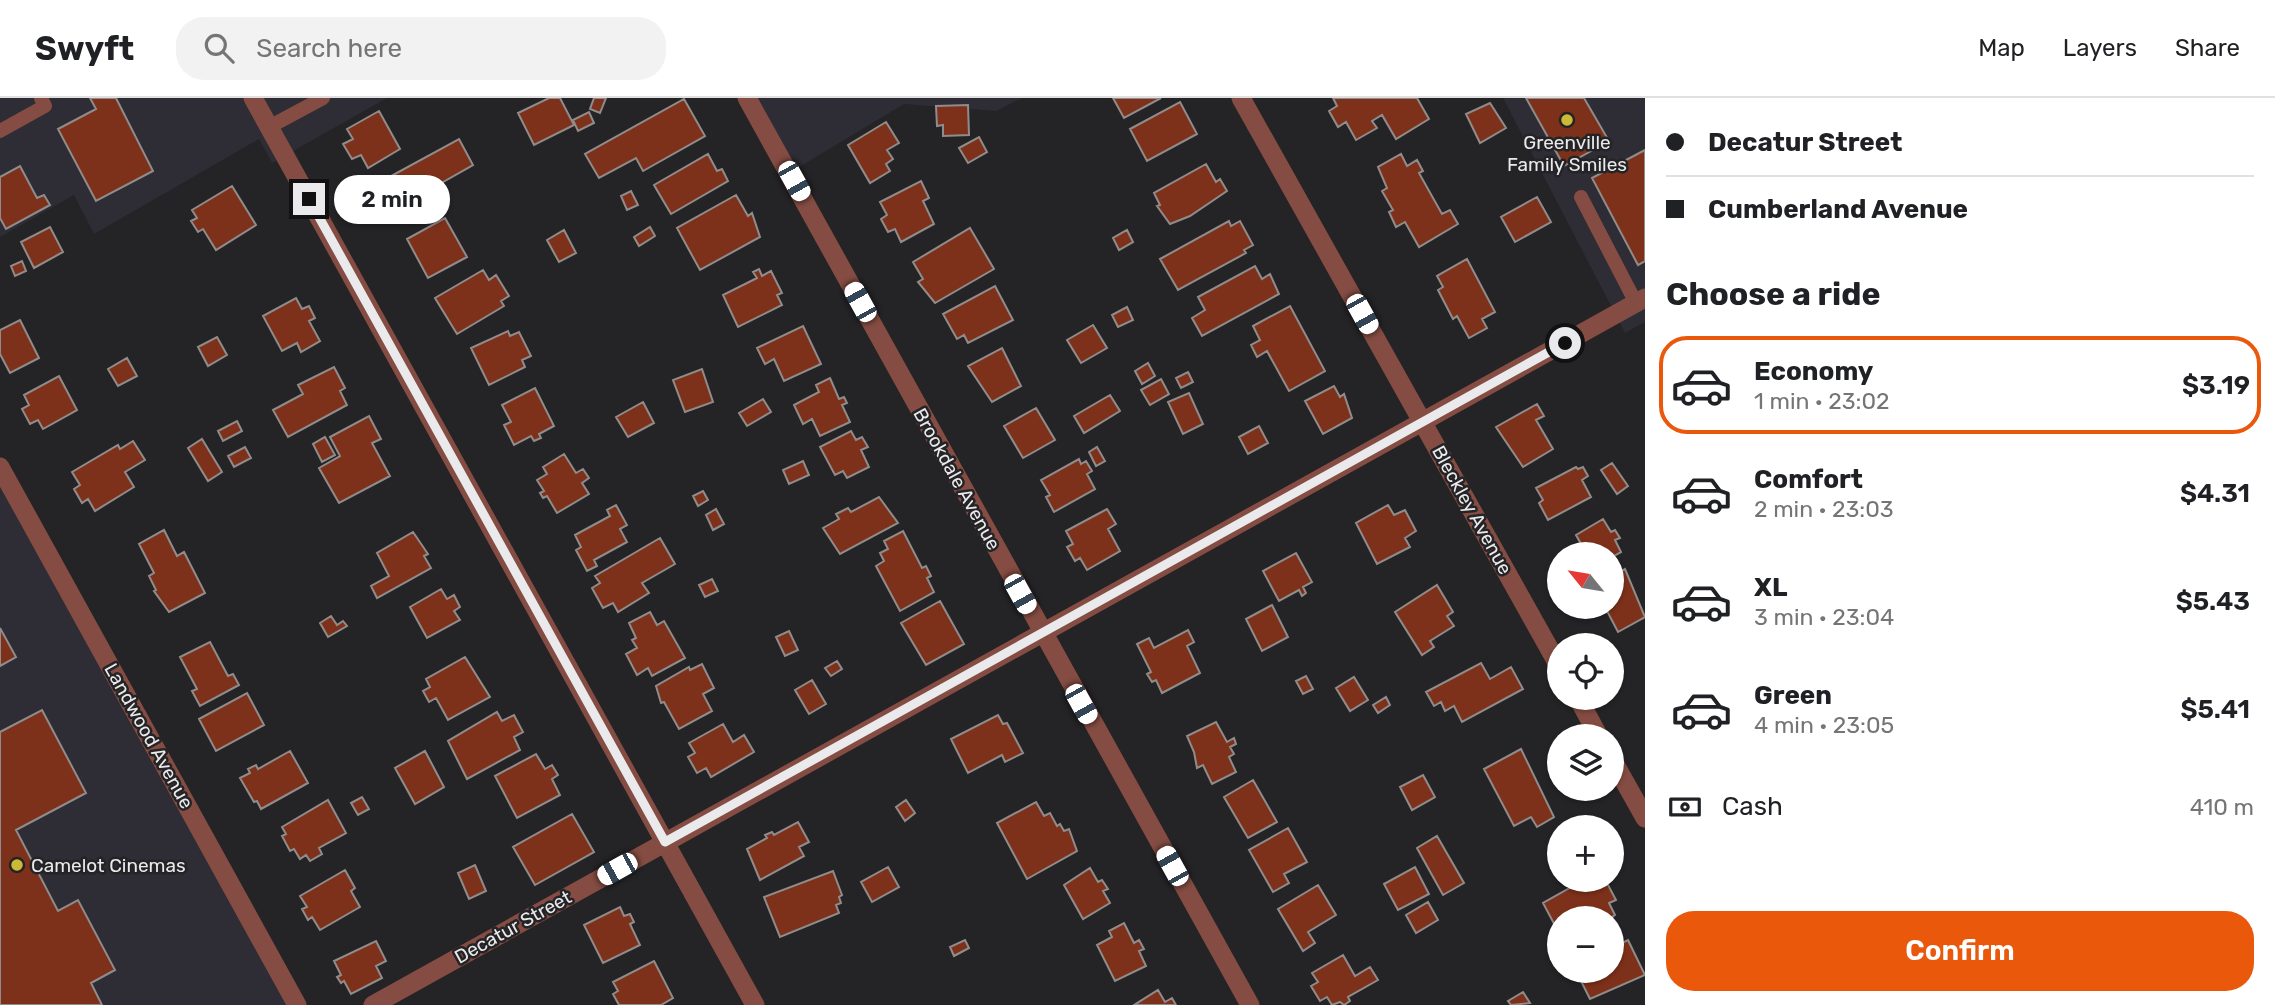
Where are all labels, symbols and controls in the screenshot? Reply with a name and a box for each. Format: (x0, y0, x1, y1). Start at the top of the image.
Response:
search box (176, 17, 666, 80)
text: Swyft (35, 29, 134, 68)
icon: search (200, 29, 238, 67)
text: Search here (256, 33, 402, 64)
text: Map (1978, 34, 2025, 62)
text: Layers (2063, 34, 2137, 62)
text: Share (2175, 34, 2240, 62)
marker: Greenville Family Smiles (1559, 112, 1575, 128)
text: Decatur Street (1708, 127, 1902, 158)
place label: Greenville Family Smiles (1507, 131, 1627, 176)
car (775, 158, 814, 204)
callout: 2 min (334, 174, 449, 224)
route end (293, 183, 325, 215)
text: 2 min (361, 185, 423, 213)
text: Cumberland Avenue (1708, 194, 1968, 225)
text: Choose a ride (1666, 275, 1880, 313)
car (841, 279, 880, 325)
car (1343, 291, 1382, 337)
route start (1549, 327, 1581, 359)
icon: car (1670, 354, 1733, 417)
text: Economy (1754, 356, 1873, 387)
text: $3.19 (2182, 370, 2250, 401)
text: 1 min · 23:02 (1754, 387, 1890, 415)
street label: Brookdale Avenue (908, 404, 1006, 554)
street label: Bleckley Avenue (1427, 442, 1517, 578)
icon: car (1670, 462, 1733, 525)
text: Comfort (1754, 464, 1863, 495)
text: $4.31 (2180, 478, 2250, 509)
text: 2 min · 23:03 (1754, 495, 1894, 523)
north arrow (1547, 542, 1624, 620)
map controls (1547, 542, 1624, 983)
icon: car (1670, 570, 1733, 633)
car (1001, 571, 1040, 617)
text: XL (1754, 572, 1787, 603)
text: $5.43 (2176, 586, 2250, 617)
text: 3 min · 23:04 (1754, 603, 1894, 631)
button: locate (1547, 633, 1624, 710)
street label: Landwood Avenue (99, 659, 199, 813)
icon: car (1670, 678, 1733, 741)
text: Green (1754, 680, 1832, 711)
car (1062, 681, 1101, 727)
text: $5.41 (2181, 694, 2250, 725)
text: 4 min · 23:05 (1754, 711, 1894, 739)
button: layers (1547, 724, 1624, 801)
icon: cash (1666, 788, 1704, 826)
text: Cash (1722, 791, 1783, 822)
text: 410 m (2190, 793, 2254, 821)
button: + (1547, 815, 1624, 892)
car (1153, 843, 1192, 889)
car (594, 850, 641, 888)
place label: Camelot Cinemas (31, 854, 186, 877)
marker: Camelot Cinemas (9, 857, 25, 873)
street label: Decatur Street (451, 885, 576, 969)
button: − (1547, 906, 1624, 983)
button: Confirm (1666, 911, 2254, 991)

